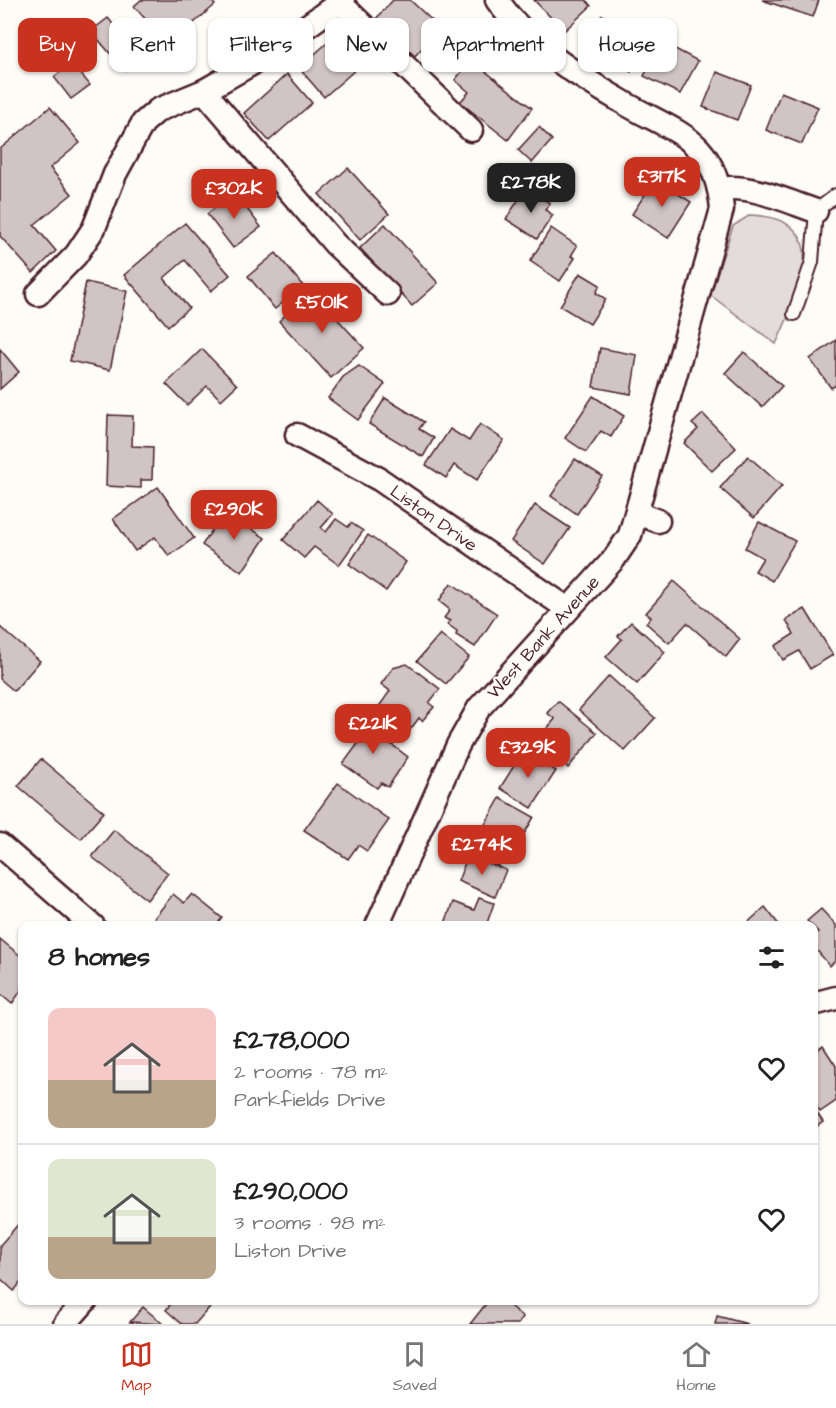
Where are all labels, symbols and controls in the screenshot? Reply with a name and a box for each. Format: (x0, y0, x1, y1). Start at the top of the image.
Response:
chip: Buy (18, 18, 97, 72)
chip: Rent (109, 18, 196, 72)
chip: Filters (208, 18, 313, 72)
chip: New (325, 18, 409, 72)
chip: Apartment (421, 18, 566, 72)
chip: House (578, 18, 677, 72)
pin: £317K (620, 157, 704, 208)
text: £317K (638, 162, 686, 190)
pin: £278K (489, 163, 573, 214)
text: £278K (501, 168, 561, 196)
pin: £302K (192, 169, 276, 220)
text: £302K (205, 174, 263, 202)
pin: £501K (280, 283, 364, 334)
text: £501K (296, 288, 348, 316)
street label: Liston Drive (385, 479, 483, 558)
pin: £290K (192, 490, 276, 541)
text: £290K (205, 495, 263, 523)
street label: West Bank Avenue (481, 570, 606, 704)
pin: £221K (331, 704, 415, 755)
text: £221K (349, 709, 397, 737)
pin: £329K (486, 728, 570, 779)
text: £329K (500, 733, 556, 761)
pin: £274K (440, 825, 524, 876)
text: £274K (452, 830, 512, 858)
text: 8 homes (48, 939, 150, 975)
icon: filters (755, 941, 788, 974)
text: £278,000 (234, 1022, 350, 1058)
icon: home (96, 1032, 168, 1104)
icon: heart (755, 1052, 788, 1085)
text: 2 rooms · 78 m² (234, 1058, 388, 1086)
text: Parkfields Drive (234, 1086, 386, 1114)
text: £290,000 (234, 1173, 348, 1209)
icon: home (96, 1183, 168, 1255)
icon: heart (755, 1203, 788, 1236)
text: 3 rooms · 98 m² (234, 1209, 386, 1237)
text: Liston Drive (234, 1237, 346, 1265)
tab: Map (120, 1338, 153, 1396)
tab: Saved (393, 1338, 436, 1396)
tab: Home (676, 1338, 716, 1396)

